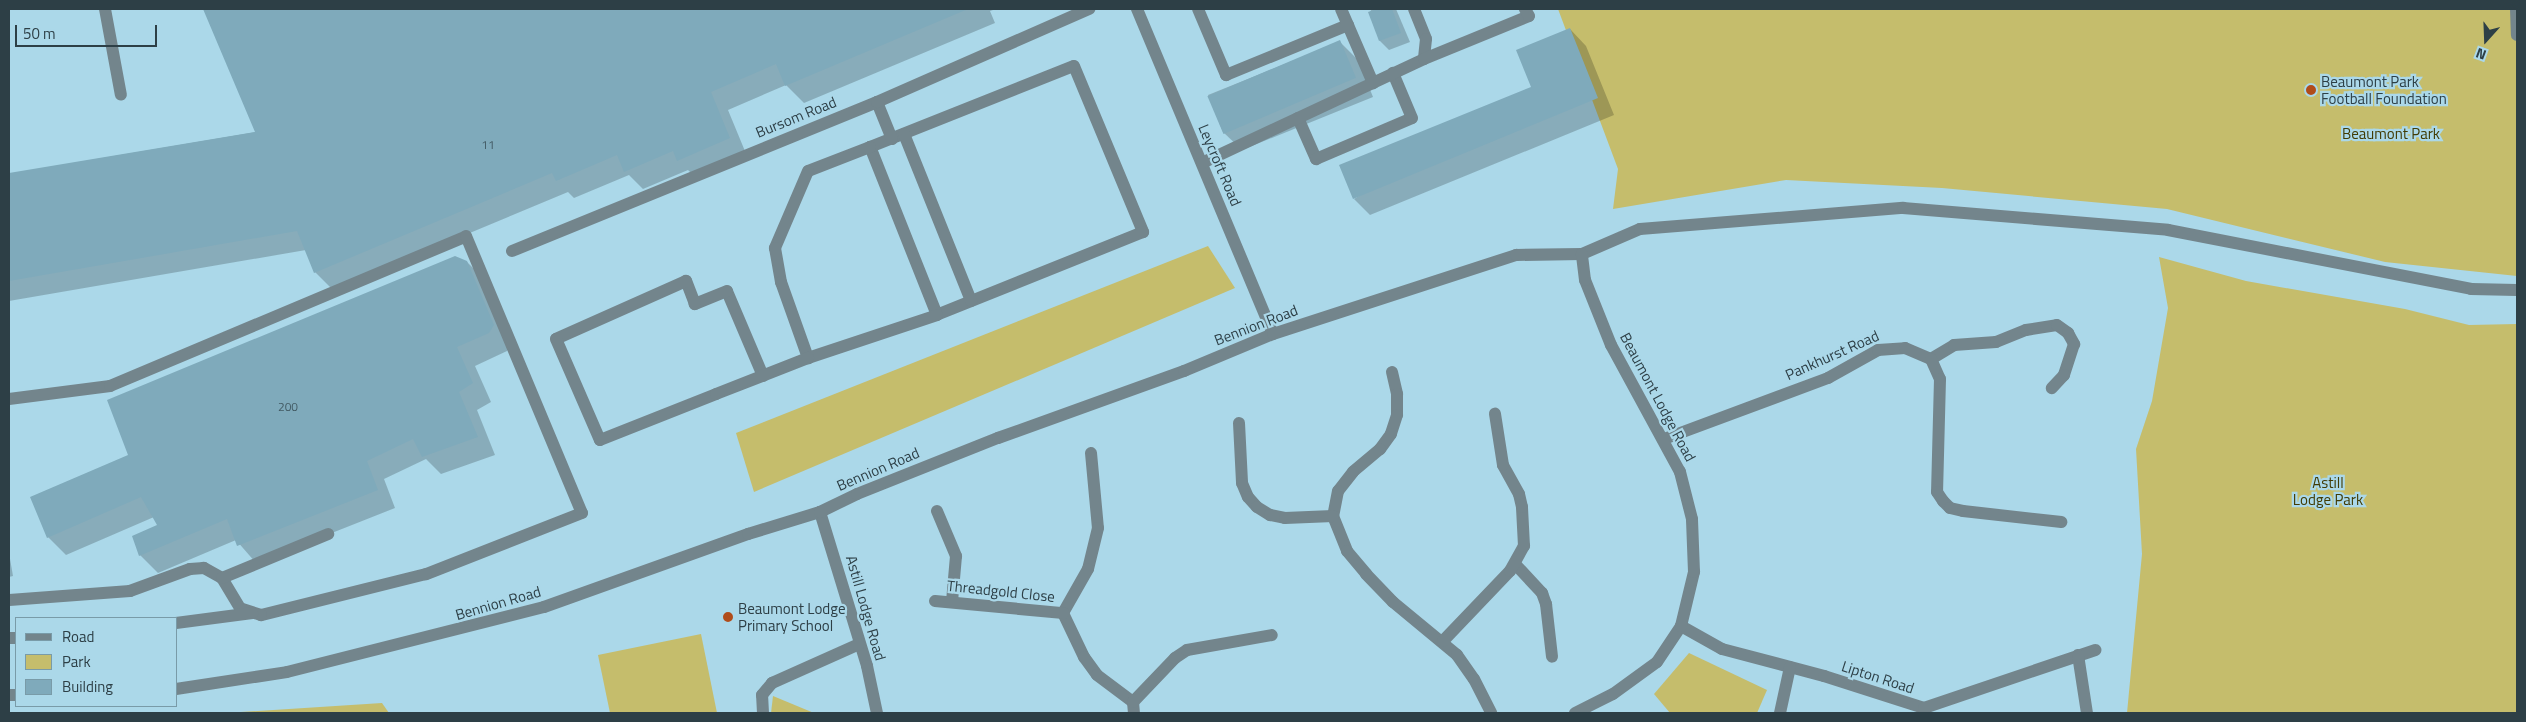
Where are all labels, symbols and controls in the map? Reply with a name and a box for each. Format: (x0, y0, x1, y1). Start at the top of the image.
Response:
scale bar (18, 15, 160, 47)
north arrow (2461, 15, 2511, 65)
text: 50 m (23, 22, 56, 45)
text: N (2473, 43, 2489, 66)
place label: Beaumont Park Football Foundation (2321, 72, 2447, 107)
marker: Beaumont Park Football Foundation (2305, 84, 2317, 96)
street label: Bursom Road (753, 93, 839, 141)
street label: Leycroft Road (1195, 121, 1245, 209)
park label: Beaumont Park (2342, 125, 2440, 143)
house number: 11 (481, 138, 495, 152)
street label: Bennion Road (1212, 301, 1300, 349)
street label: Pankhurst Road (1782, 326, 1882, 384)
street label: Beaumont Lodge Road (1616, 329, 1700, 465)
house number: 200 (278, 400, 298, 414)
street label: Bennion Road (834, 444, 922, 494)
park label: Astill Lodge Park (2293, 473, 2363, 508)
street label: Astill Lodge Road (842, 553, 890, 663)
street label: Threadgold Close (946, 576, 1056, 606)
street label: Bennion Road (453, 582, 543, 624)
place label: Beaumont Lodge Primary School (738, 599, 846, 634)
marker: Beaumont Lodge Primary School (722, 611, 734, 623)
legend (15, 617, 178, 707)
text: Road (62, 625, 94, 648)
text: Park (62, 650, 91, 673)
street label: Lipton Road (1839, 657, 1917, 697)
text: Building (62, 675, 113, 698)

